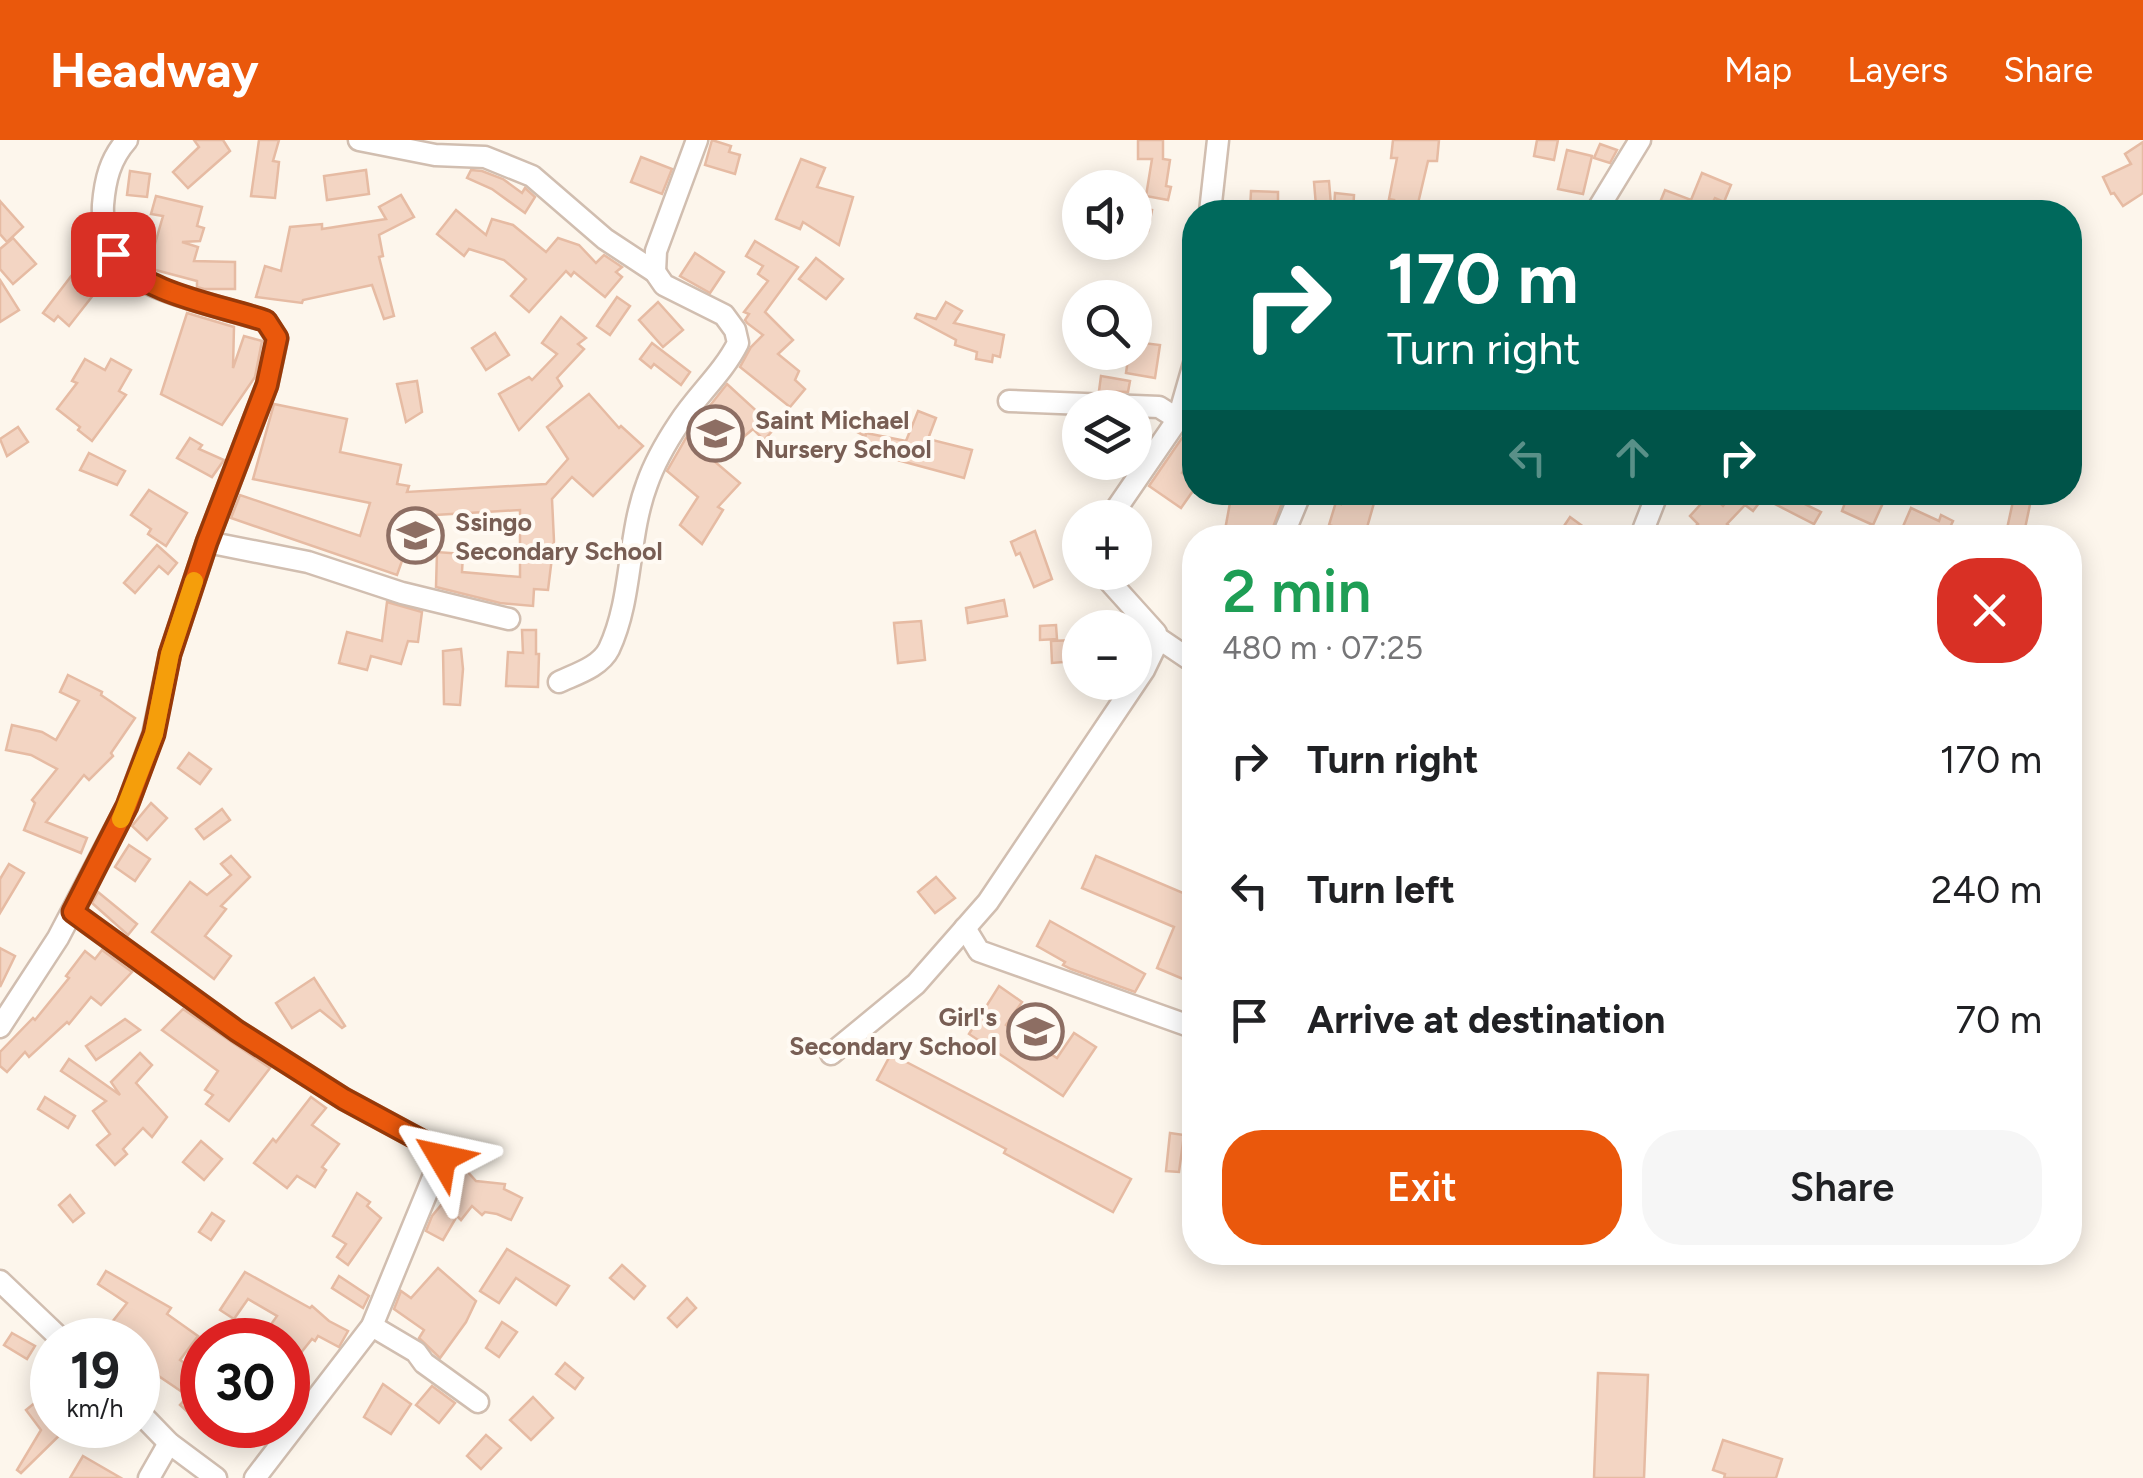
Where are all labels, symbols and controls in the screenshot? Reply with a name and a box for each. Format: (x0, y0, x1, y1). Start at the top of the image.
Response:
text: Headway (50, 41, 259, 99)
text: Map (1724, 49, 1792, 91)
text: Layers (1847, 49, 1948, 91)
text: Share (2003, 49, 2093, 91)
map controls (1062, 170, 1152, 700)
button: sound (1062, 170, 1152, 260)
pin (71, 212, 156, 297)
icon: arrive (86, 227, 141, 282)
text: 170 m (1387, 236, 1579, 321)
icon: right (1222, 240, 1352, 370)
button: search (1062, 280, 1152, 370)
text: Turn right (1387, 321, 1580, 375)
button: layers (1062, 390, 1152, 480)
school or university icon: Saint Michael Nursery School (686, 404, 746, 464)
place label: Saint Michael Nursery School (755, 405, 932, 464)
icon: left (1500, 430, 1555, 485)
icon: ahead (1605, 430, 1660, 485)
icon: right (1710, 430, 1765, 485)
button: + (1062, 500, 1152, 590)
school or university icon: Ssingo Secondary School (386, 506, 446, 566)
place label: Ssingo Secondary School (455, 507, 663, 566)
text: 2 min (1222, 555, 1371, 627)
button: close (1937, 558, 2042, 663)
button: − (1062, 610, 1152, 700)
text: 480 m · 07:25 (1222, 629, 1423, 667)
icon: right (1222, 733, 1277, 788)
text: Turn right (1307, 737, 1479, 783)
text: 170 m (1940, 737, 2042, 783)
icon: left (1222, 863, 1277, 918)
text: Turn left (1307, 867, 1455, 913)
text: 240 m (1931, 867, 2042, 913)
icon: arrive (1222, 993, 1277, 1048)
text: Arrive at destination (1307, 997, 1665, 1043)
text: 70 m (1956, 997, 2042, 1043)
school or university icon: Girl's Secondary School (1006, 1001, 1066, 1061)
place label: Girl's Secondary School (789, 1002, 997, 1061)
position arrow (390, 1106, 494, 1210)
button: Exit (1222, 1130, 1622, 1245)
button: Share (1642, 1130, 2042, 1245)
speed limit sign: 30 (180, 1318, 310, 1448)
text: 19 (70, 1340, 120, 1401)
text: km/h (66, 1393, 124, 1423)

